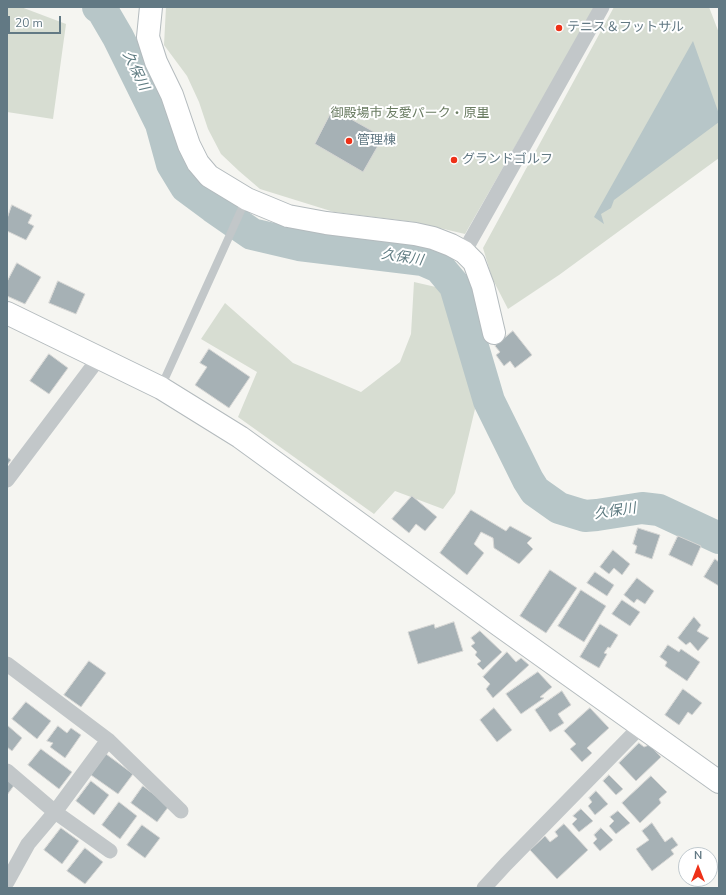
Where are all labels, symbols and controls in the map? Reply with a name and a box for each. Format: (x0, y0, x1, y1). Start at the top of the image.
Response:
scale bar (10, 8, 63, 34)
text: 20 m (15, 15, 43, 31)
place label: テニス＆フットサル (567, 20, 684, 36)
marker: テニス＆フットサル (554, 23, 564, 33)
water label: 久保川 (118, 48, 152, 94)
park label: 御殿場市 友愛パーク・原里 (330, 106, 490, 122)
place label: 管理棟 (357, 133, 396, 149)
marker: 管理棟 (344, 136, 354, 146)
place label: グランドゴルフ (462, 152, 553, 168)
marker: グランドゴルフ (449, 155, 459, 165)
water label: 久保川 (380, 246, 424, 270)
water label: 久保川 (593, 501, 637, 523)
north arrow (678, 847, 718, 887)
text: N (694, 848, 702, 863)

